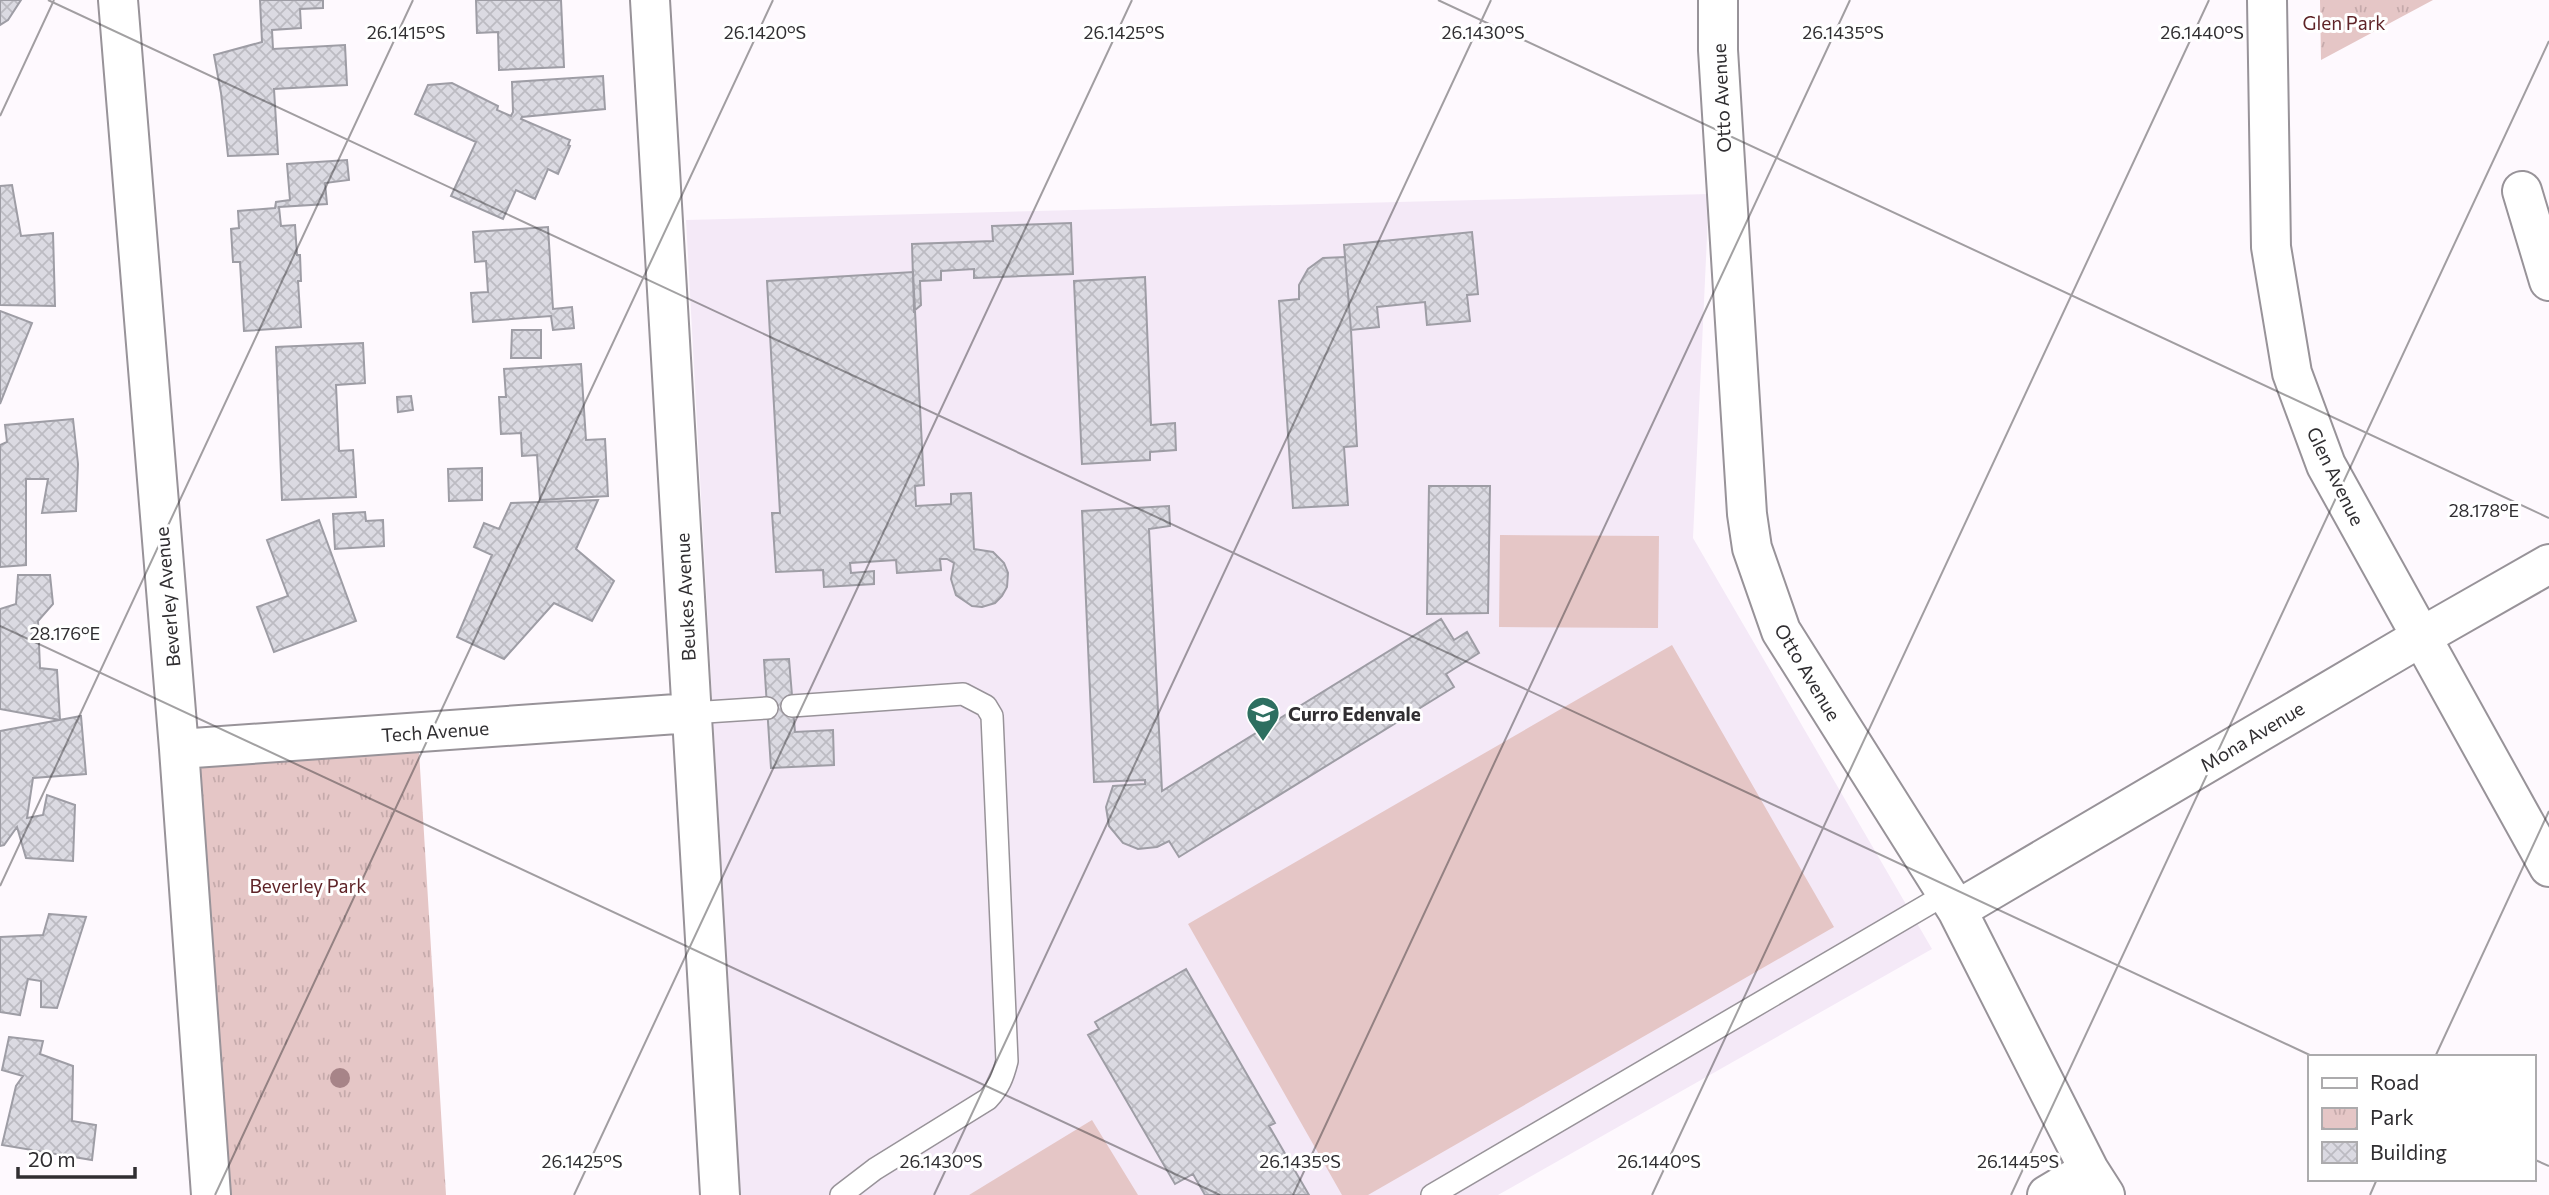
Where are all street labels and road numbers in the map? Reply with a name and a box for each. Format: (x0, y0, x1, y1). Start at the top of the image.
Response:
street label: Otto Avenue (1707, 43, 1735, 153)
street label: Glen Avenue (2302, 423, 2370, 529)
street label: Beverley Avenue (149, 526, 185, 668)
street label: Beukes Avenue (670, 532, 700, 662)
street label: Otto Avenue (1770, 619, 1846, 725)
street label: Mona Avenue (2196, 696, 2308, 776)
street label: Tech Avenue (380, 716, 490, 746)

